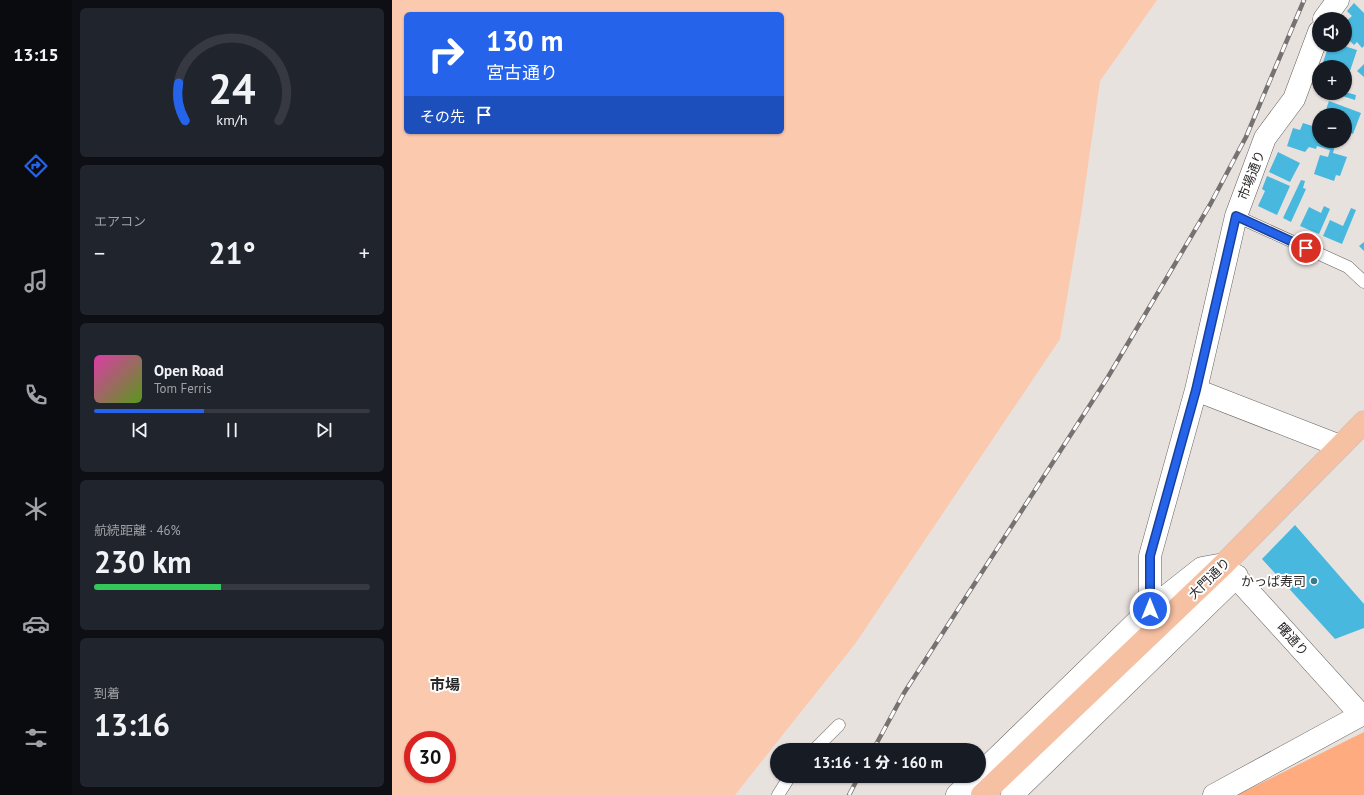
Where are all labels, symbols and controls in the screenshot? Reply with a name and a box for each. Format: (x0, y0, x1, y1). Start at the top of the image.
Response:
map controls (1312, 12, 1352, 148)
button: sound (1312, 12, 1352, 52)
text: 130 m (486, 22, 563, 59)
icon: right (420, 28, 472, 80)
text: 13:15 (13, 43, 59, 66)
button: + (1312, 60, 1352, 100)
text: 宮古通り (486, 61, 558, 84)
text: 24 (208, 62, 256, 115)
icon: arrive (473, 104, 495, 126)
text: その先 (420, 107, 465, 126)
button: − (1312, 108, 1352, 148)
text: km/h (216, 109, 248, 128)
street label: 市場通り (1234, 148, 1269, 203)
icon: directions (22, 152, 50, 180)
text: エアコン (94, 213, 146, 230)
pin (1289, 231, 1323, 265)
text: 21° (208, 233, 256, 272)
icon: arrive (1295, 237, 1317, 259)
text: − (94, 239, 105, 267)
text: + (359, 239, 370, 267)
icon: music (22, 267, 50, 295)
text: Open Road (154, 361, 224, 380)
text: Tom Ferris (154, 380, 212, 397)
icon: phone (22, 381, 50, 409)
icon: previous (129, 419, 151, 441)
icon: pause (221, 419, 243, 441)
icon: next (313, 419, 335, 441)
icon: climate (22, 495, 50, 523)
text: 航続距離 · 46% (94, 522, 181, 539)
text: 230 km (94, 542, 192, 581)
street label: 大門通り (1185, 554, 1234, 603)
place label: かっぱ寿司 (1241, 573, 1306, 590)
marker: かっぱ寿司 (1309, 576, 1319, 586)
position arrow (1129, 588, 1171, 630)
icon: car (22, 610, 50, 638)
street label: 曙通り (1273, 619, 1312, 660)
district label: 市場 (430, 675, 460, 694)
text: 到着 (94, 685, 120, 702)
text: 13:16 (94, 705, 170, 744)
icon: filters (22, 724, 50, 752)
speed limit sign: 30 (404, 731, 456, 783)
text: 13:16 · 1 分 · 160 m (813, 753, 943, 772)

